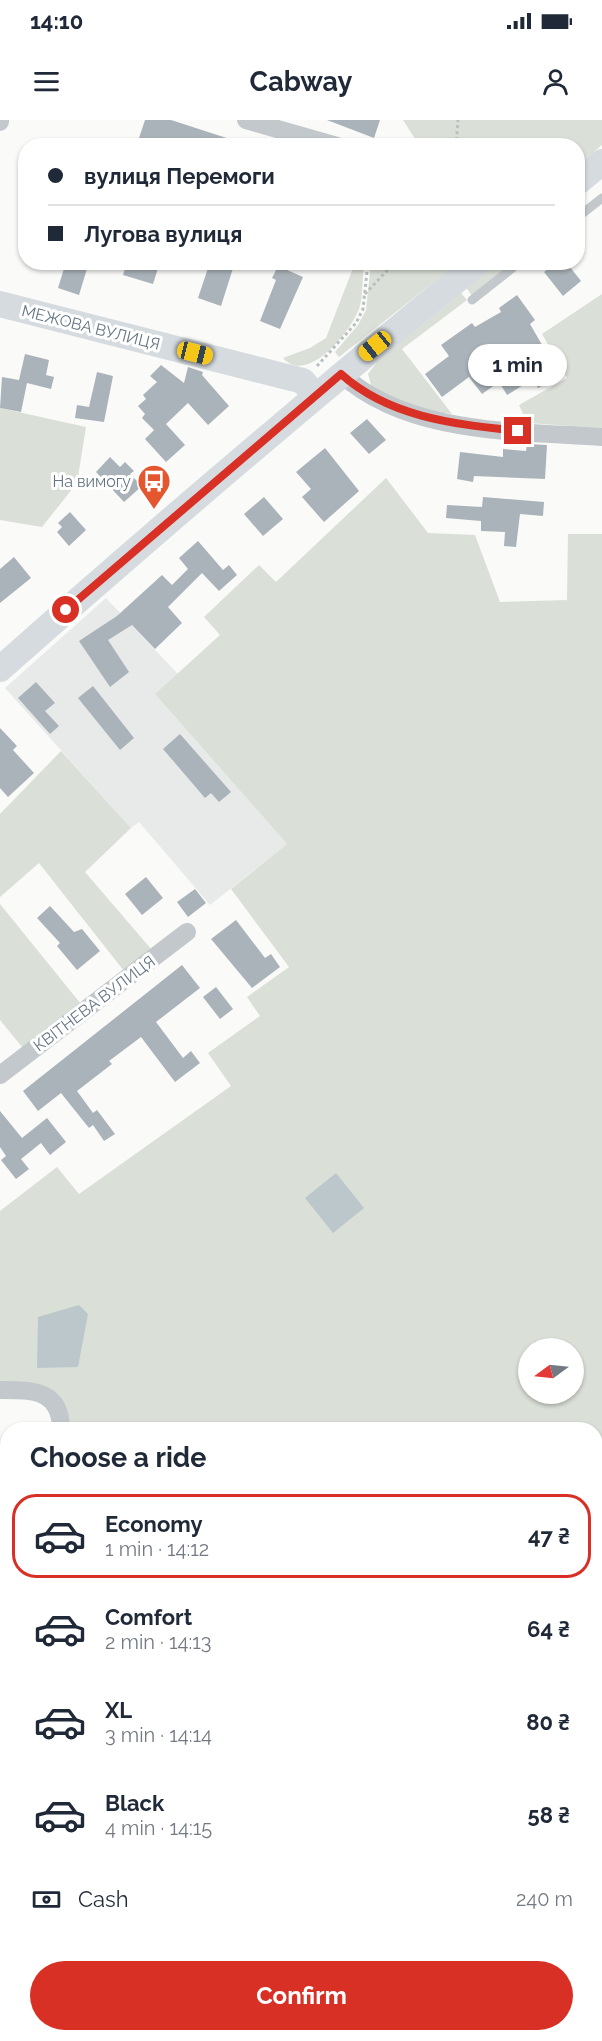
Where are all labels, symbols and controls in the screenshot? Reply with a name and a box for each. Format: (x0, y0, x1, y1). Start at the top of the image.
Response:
text: 14:10 (30, 8, 83, 34)
icon: menu (30, 65, 63, 98)
icon: person (539, 65, 572, 98)
text: Cabway (250, 66, 352, 97)
text: вулиця Перемоги (84, 163, 275, 189)
text: Лугова вулиця (84, 221, 242, 247)
street label: МЕЖОВА ВУЛИЦЯ (20, 301, 162, 354)
car (355, 328, 395, 364)
car (175, 340, 215, 366)
callout: 1 min (468, 344, 568, 386)
text: 1 min (492, 353, 543, 377)
route end (504, 417, 531, 444)
bus stop icon: На вимогу (136, 463, 172, 510)
place label: На вимогу (53, 472, 131, 491)
route start (52, 596, 79, 623)
street label: КВІТНЕВА ВУЛИЦЯ (30, 952, 159, 1055)
north arrow (518, 1338, 584, 1404)
map controls (518, 1338, 584, 1404)
text: Choose a ride (30, 1442, 206, 1473)
icon: car (33, 1509, 87, 1563)
text: Economy (105, 1511, 203, 1537)
text: 47 ₴ (528, 1523, 570, 1549)
text: 1 min · 14:12 (105, 1537, 209, 1561)
icon: car (33, 1602, 87, 1656)
text: Comfort (105, 1604, 192, 1630)
text: 64 ₴ (527, 1616, 570, 1642)
text: 2 min · 14:13 (105, 1630, 211, 1654)
icon: car (33, 1695, 87, 1749)
text: XL (105, 1697, 132, 1723)
text: 80 ₴ (526, 1709, 570, 1735)
text: 3 min · 14:14 (105, 1723, 212, 1747)
icon: car (33, 1788, 87, 1842)
text: Black (105, 1790, 164, 1816)
text: 58 ₴ (527, 1802, 570, 1828)
text: 4 min · 14:15 (105, 1816, 212, 1840)
icon: cash (30, 1883, 63, 1916)
text: Cash (78, 1886, 129, 1912)
text: 240 m (516, 1887, 573, 1911)
button: Confirm (30, 1961, 573, 2030)

